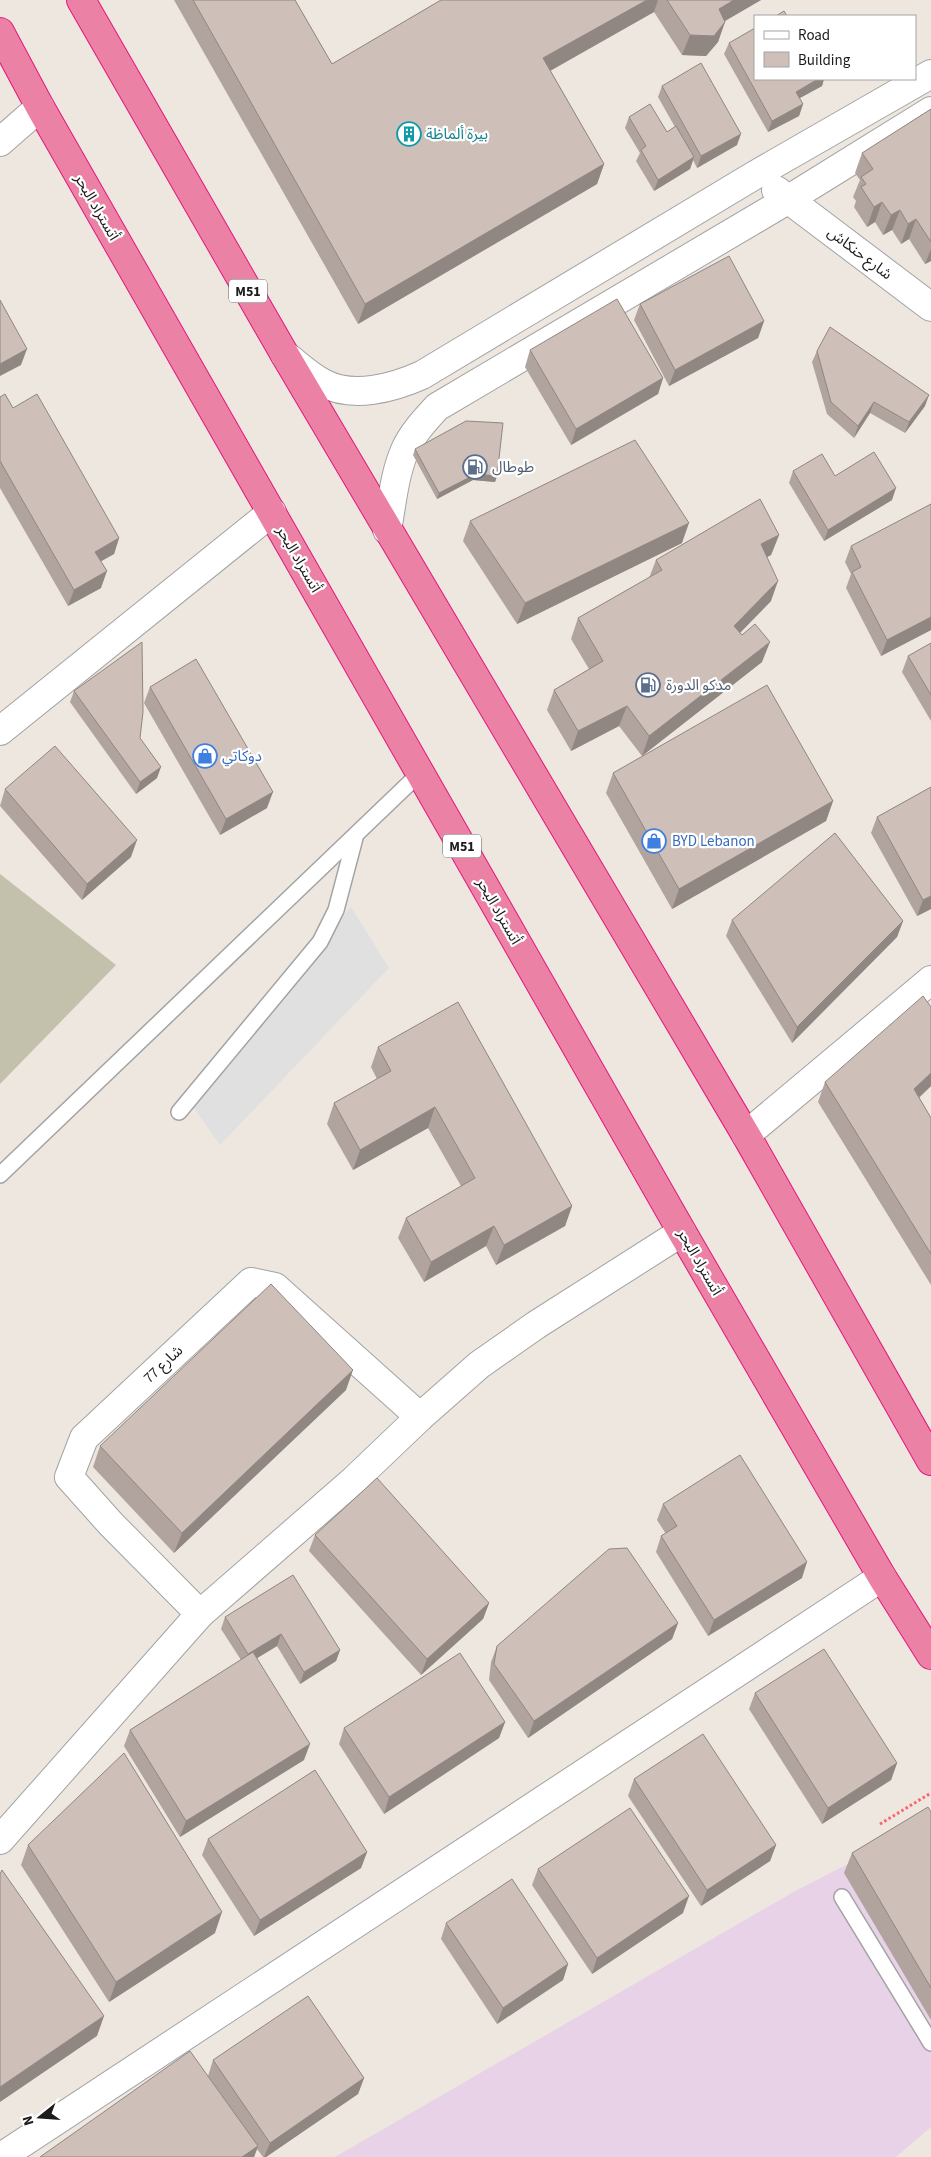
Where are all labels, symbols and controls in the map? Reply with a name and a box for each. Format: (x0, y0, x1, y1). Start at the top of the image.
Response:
legend (754, 15, 916, 80)
text: Road (798, 25, 830, 46)
text: Building (798, 50, 851, 71)
building icon: بيرة ألماظة (396, 121, 422, 147)
place label: بيرة ألماظة (426, 124, 488, 145)
street label: أتستراد البحر (69, 169, 124, 245)
street label: شارع حنكاش (822, 222, 897, 286)
road number: M51 (229, 280, 267, 302)
fuel station icon: طوطال (462, 454, 488, 480)
place label: طوطال (492, 457, 534, 478)
street label: أتستراد البحر (271, 521, 326, 597)
fuel station icon: مدكو الدورة (635, 672, 661, 698)
place label: مدكو الدورة (666, 675, 731, 696)
shop icon: دوكاتي (192, 743, 218, 769)
place label: دوكاتي (222, 746, 262, 767)
shop icon: BYD Lebanon (641, 828, 667, 854)
place label: BYD Lebanon (672, 831, 755, 852)
road number: M51 (443, 834, 481, 858)
street label: أتستراد البحر (471, 873, 526, 949)
street label: أتستراد البحر (672, 1224, 727, 1300)
street label: شارع 77 (139, 1340, 189, 1389)
north arrow (15, 2092, 65, 2142)
text: N (18, 2113, 39, 2128)

